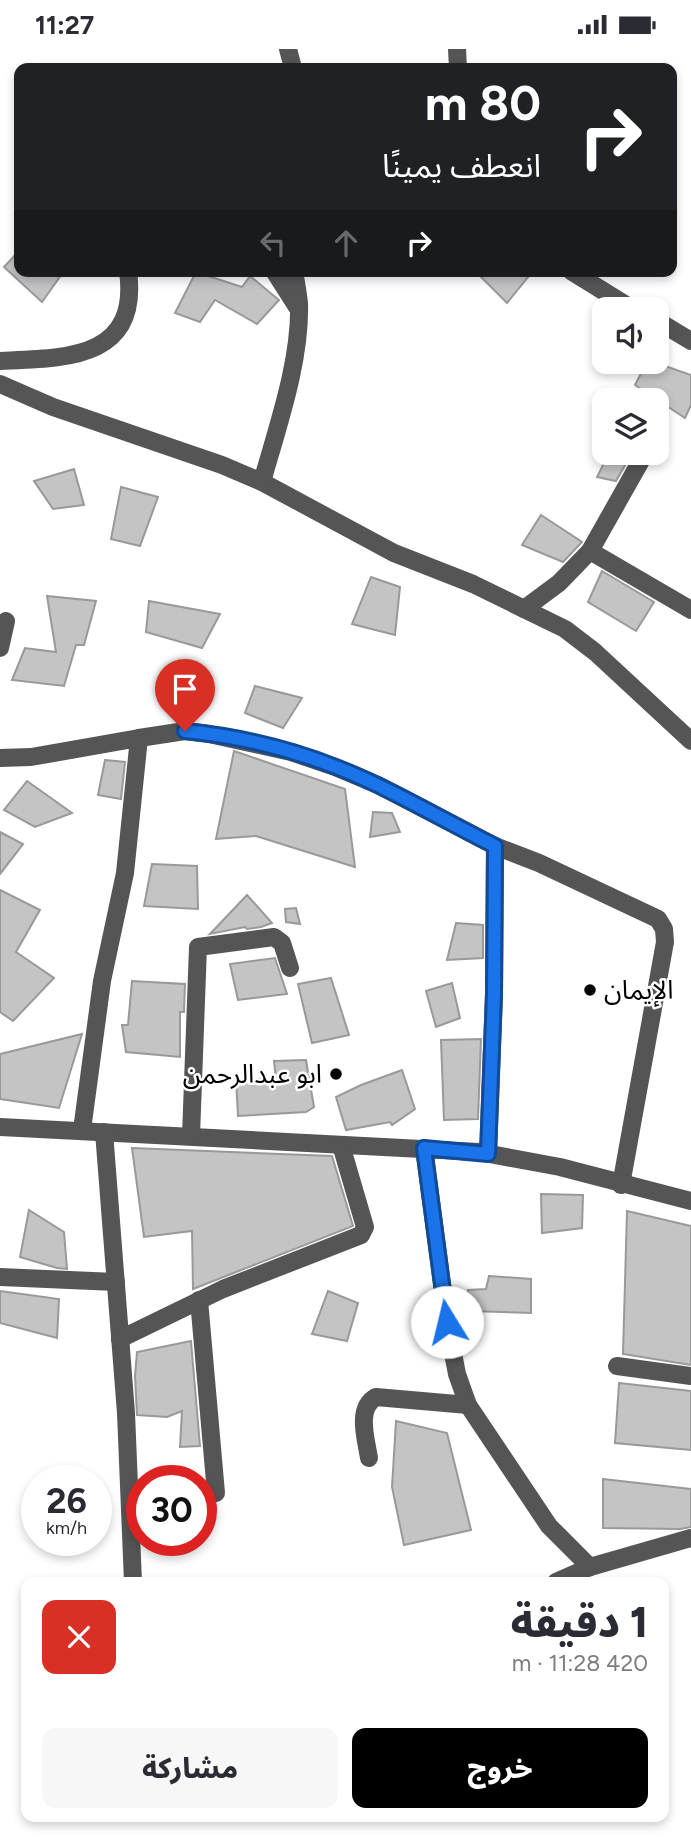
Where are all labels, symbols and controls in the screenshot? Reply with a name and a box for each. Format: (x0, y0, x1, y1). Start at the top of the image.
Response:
text: 11:27 (35, 9, 94, 41)
text: 80 m (425, 73, 541, 132)
icon: right (565, 91, 656, 182)
text: انعطف يمينًا (382, 147, 541, 185)
icon: left (254, 224, 292, 262)
icon: ahead (327, 224, 365, 262)
icon: right (400, 224, 438, 262)
map controls (592, 297, 669, 465)
button: sound (592, 297, 669, 374)
button: layers (592, 388, 669, 465)
pin (155, 659, 215, 731)
icon: arrive (166, 670, 204, 708)
place label: الإيمان (604, 974, 674, 1007)
marker: الإيمان (582, 982, 598, 998)
place label: ابو عبدالرحمن (183, 1058, 322, 1090)
marker: ابو عبدالرحمن (328, 1066, 344, 1082)
position arrow (410, 1285, 484, 1359)
speed limit sign: 30 (126, 1465, 217, 1556)
text: 26 (46, 1480, 87, 1522)
text: km/h (46, 1517, 87, 1539)
text: 1 دقيقة (511, 1597, 648, 1648)
button: close (42, 1600, 116, 1674)
text: 420 m · 11:28 (512, 1649, 648, 1677)
button: مشاركة (42, 1728, 338, 1808)
button: خروج (352, 1728, 648, 1808)

